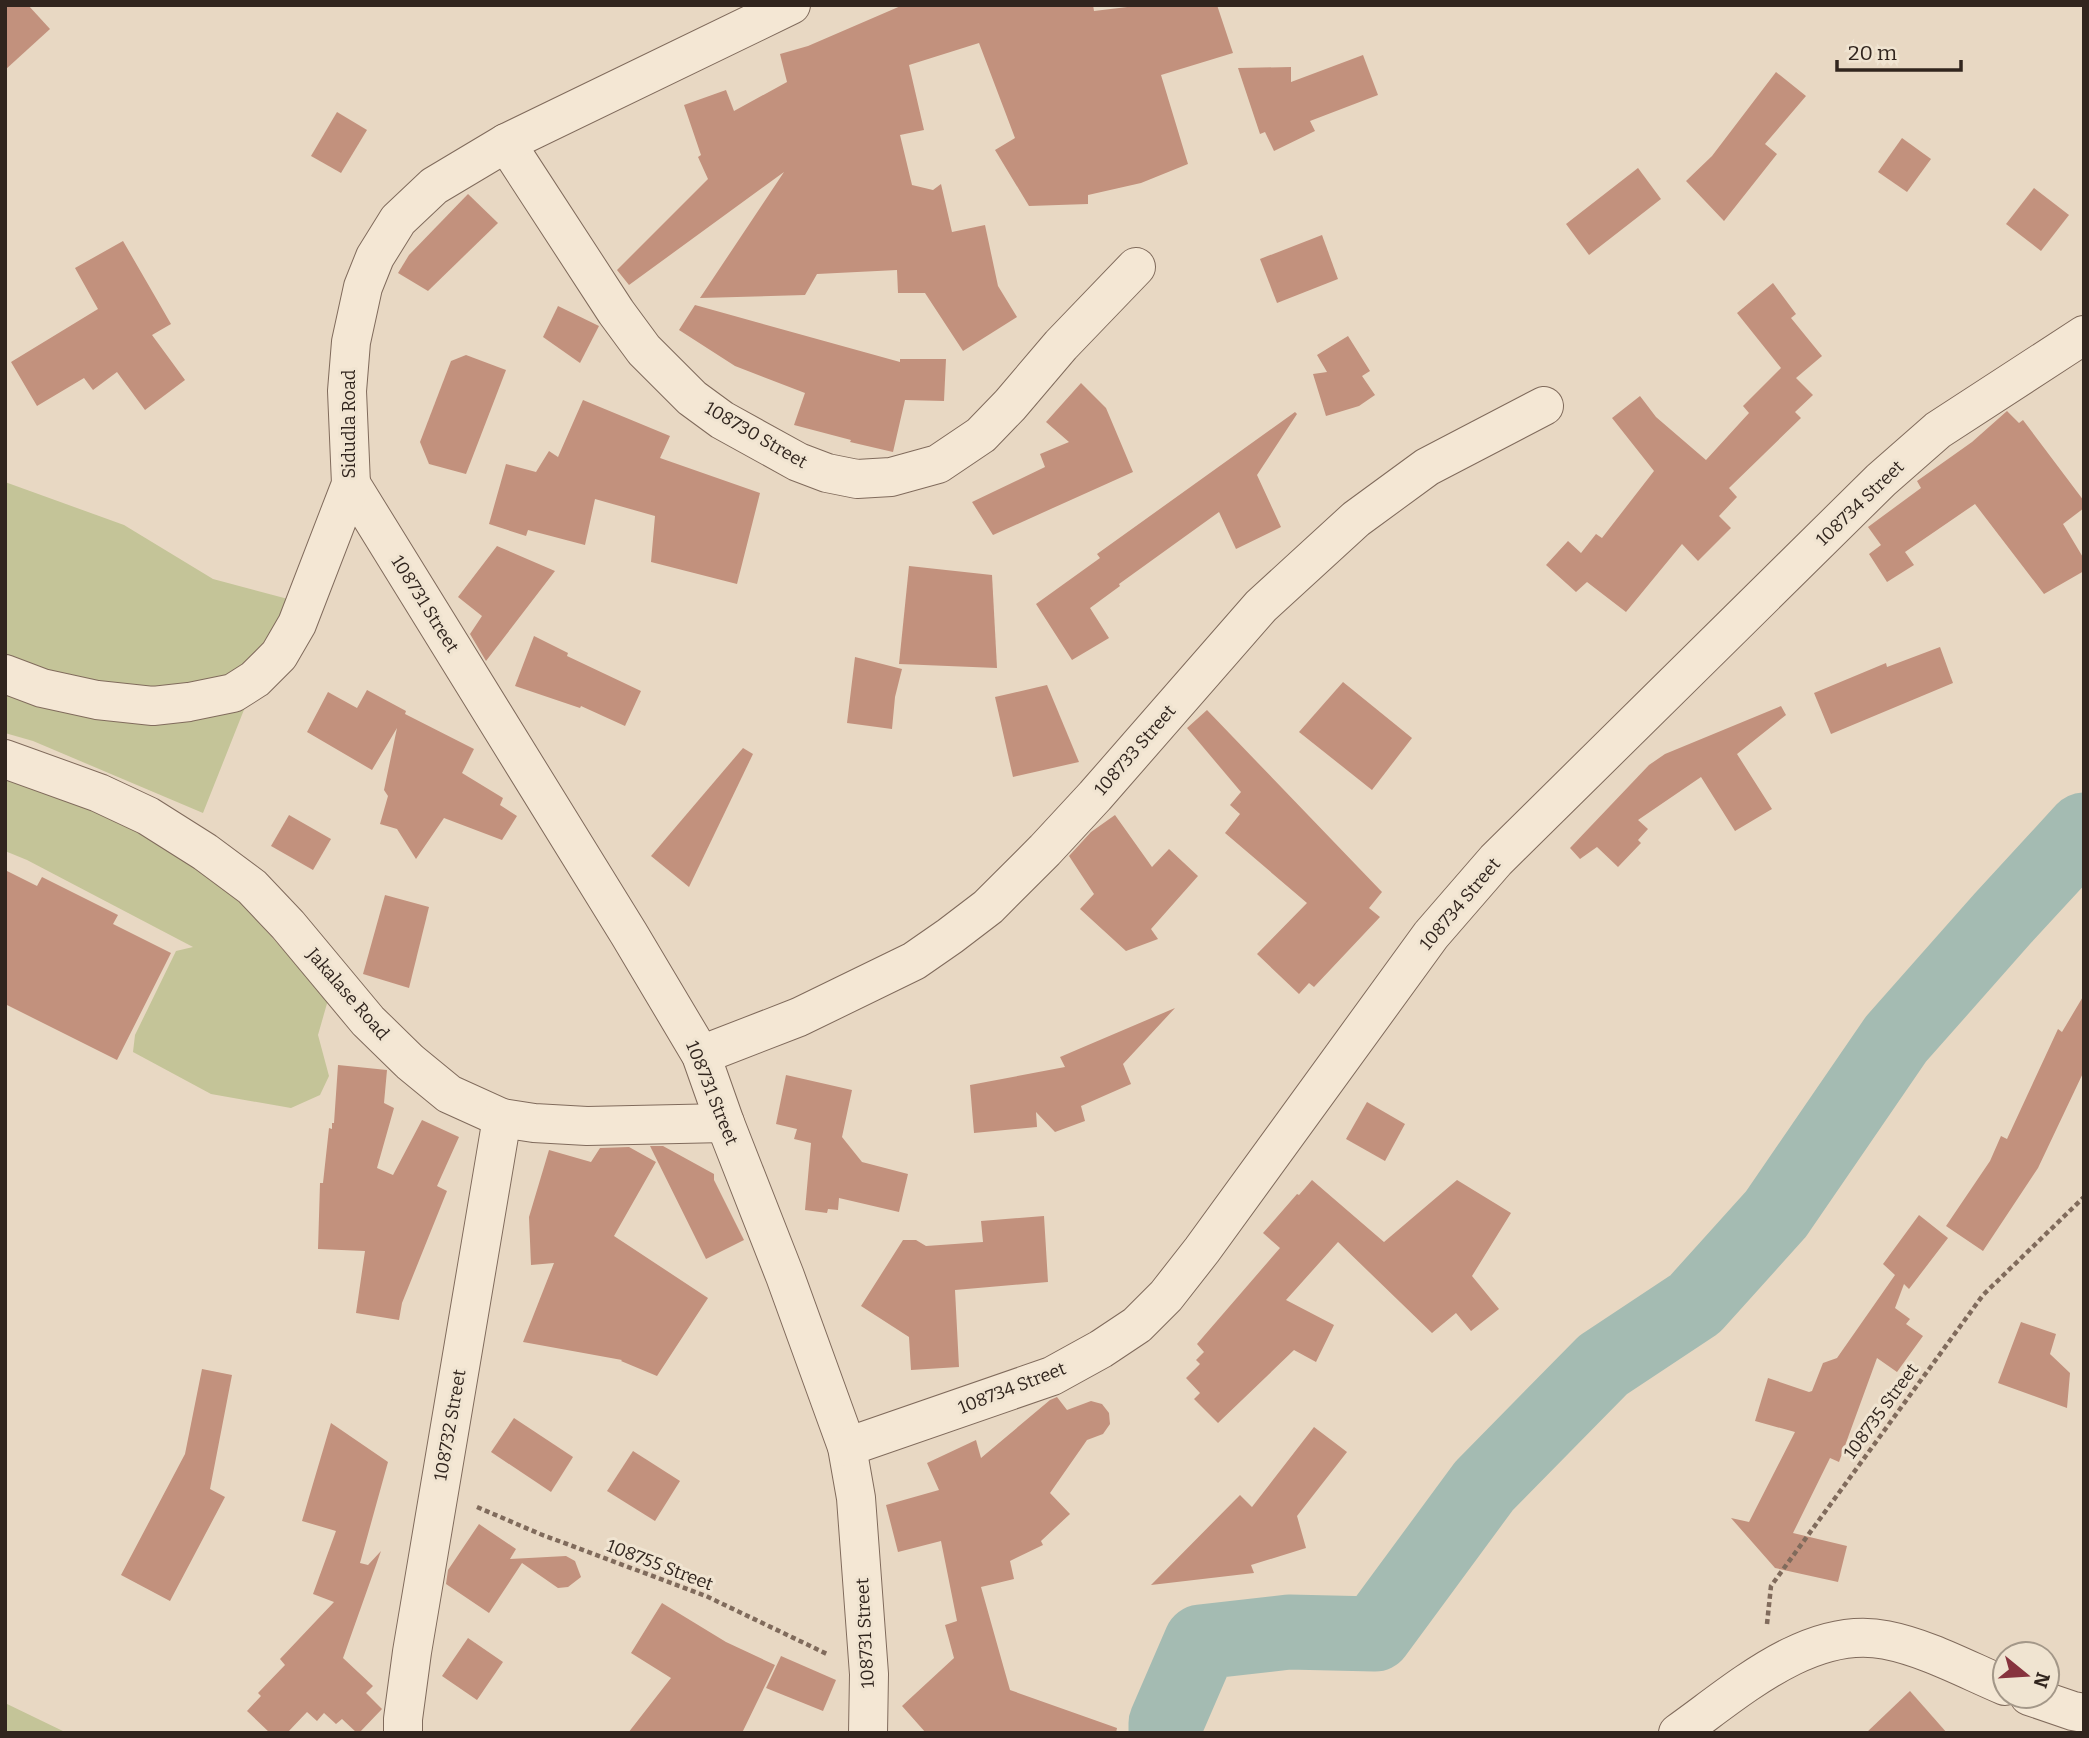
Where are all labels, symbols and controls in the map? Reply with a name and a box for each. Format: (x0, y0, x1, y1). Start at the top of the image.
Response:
scale bar (1837, 28, 1961, 72)
text: 20 m (1848, 40, 1897, 66)
street label: Sidudla Road (338, 369, 360, 478)
street label: 108730 Street (701, 397, 812, 473)
street label: 108734 Street (1812, 455, 1909, 550)
street label: 108731 Street (386, 551, 464, 657)
street label: 108733 Street (1090, 700, 1181, 800)
street label: 108734 Street (1415, 853, 1505, 955)
street label: Jakalase Road (302, 943, 394, 1045)
street label: 108731 Street (681, 1038, 743, 1149)
street label: 108734 Street (955, 1357, 1069, 1419)
street label: 108735 Street (1839, 1359, 1923, 1463)
street label: 108732 Street (429, 1367, 471, 1482)
street label: 108755 Street (604, 1535, 717, 1596)
street label: 108731 Street (851, 1577, 879, 1689)
north arrow (1991, 1640, 2061, 1710)
text: N (2028, 1670, 2055, 1691)

